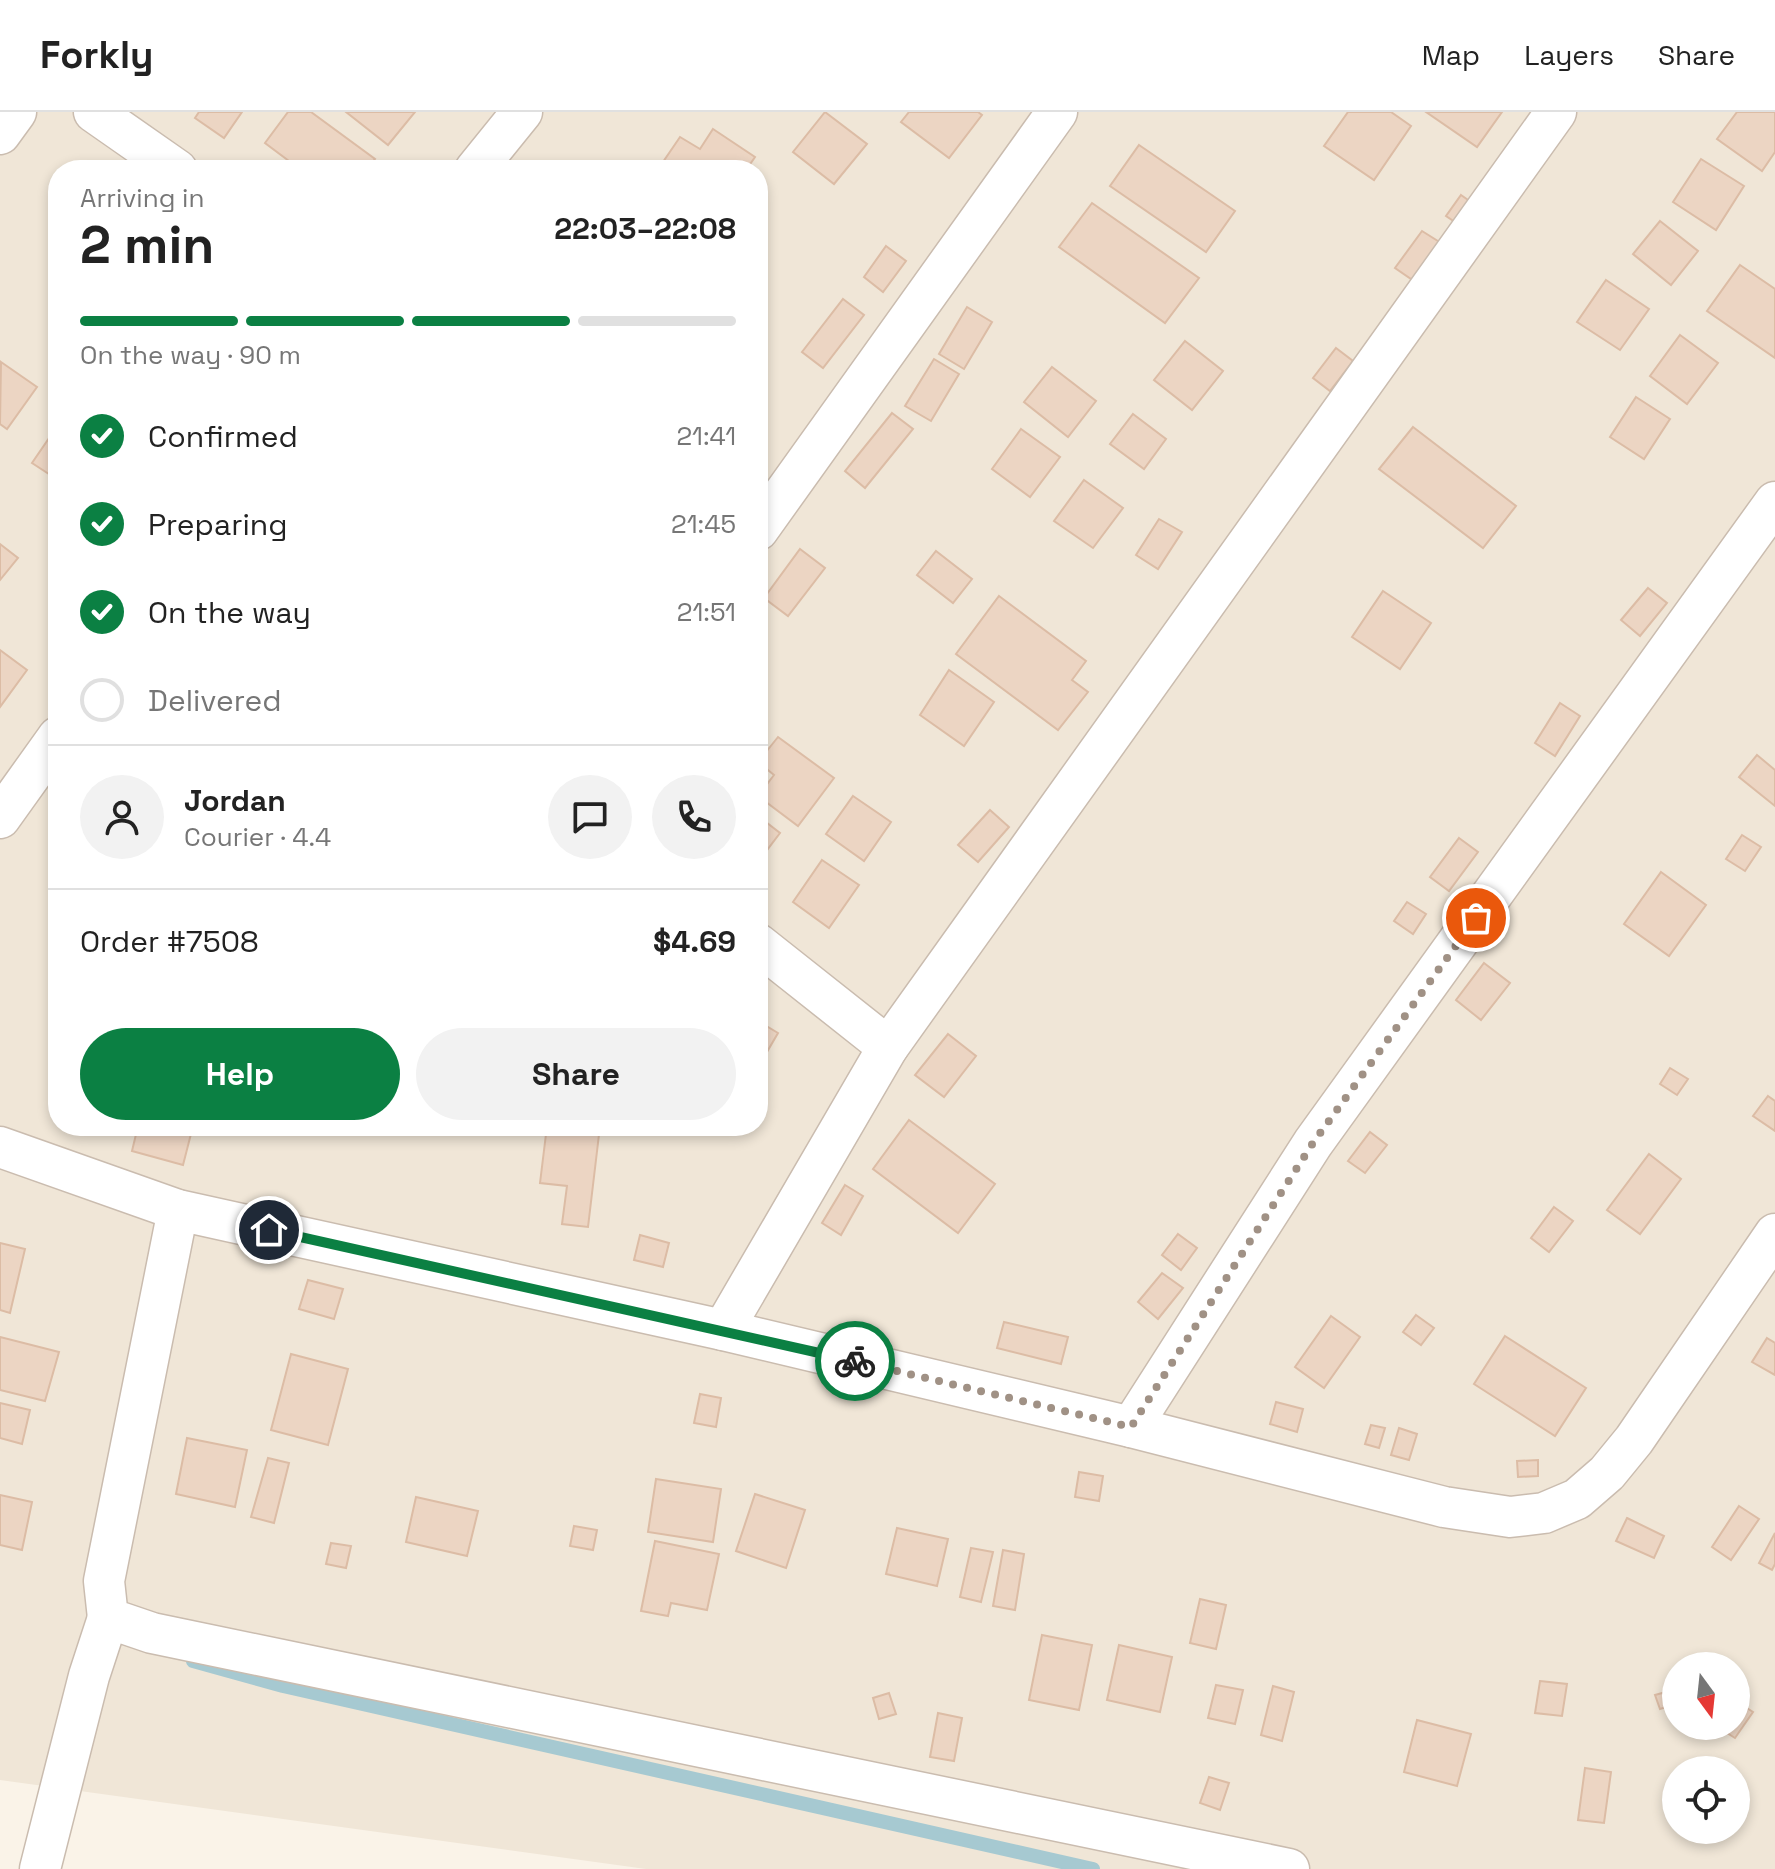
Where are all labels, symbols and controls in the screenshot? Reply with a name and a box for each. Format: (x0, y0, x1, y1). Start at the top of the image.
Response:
text: Forkly (40, 31, 153, 79)
text: Map (1422, 37, 1480, 73)
text: Layers (1524, 37, 1614, 73)
text: Share (1658, 37, 1735, 73)
text: Arriving in (80, 181, 204, 215)
text: 22:03–22:08 (554, 209, 736, 248)
text: 2 min (80, 212, 214, 278)
text: On the way · 90 m (80, 338, 301, 372)
icon: check (80, 414, 124, 458)
text: Confirmed (148, 417, 298, 456)
text: 21:41 (676, 419, 736, 453)
icon: check (80, 502, 124, 546)
text: Preparing (148, 505, 287, 544)
text: 21:45 (671, 507, 736, 541)
icon: check (80, 590, 124, 634)
text: On the way (148, 593, 311, 632)
text: 21:51 (677, 595, 736, 629)
text: Delivered (148, 681, 282, 720)
button: person (80, 775, 164, 859)
button: chat (548, 775, 632, 859)
button: phone (652, 775, 736, 859)
text: Jordan (184, 781, 286, 820)
text: Courier · 4.4 (184, 820, 331, 854)
pin (1442, 884, 1510, 952)
icon: bag (1454, 896, 1498, 940)
text: Order #7508 (80, 922, 259, 961)
text: $4.69 (653, 922, 736, 961)
button: Help (80, 1028, 400, 1120)
button: Share (416, 1028, 736, 1120)
pin (235, 1196, 303, 1264)
icon: home (247, 1208, 291, 1252)
courier (815, 1321, 895, 1401)
icon: bike (833, 1339, 877, 1383)
north arrow (1662, 1652, 1750, 1740)
map controls (1662, 1652, 1750, 1844)
button: locate (1662, 1756, 1750, 1844)

